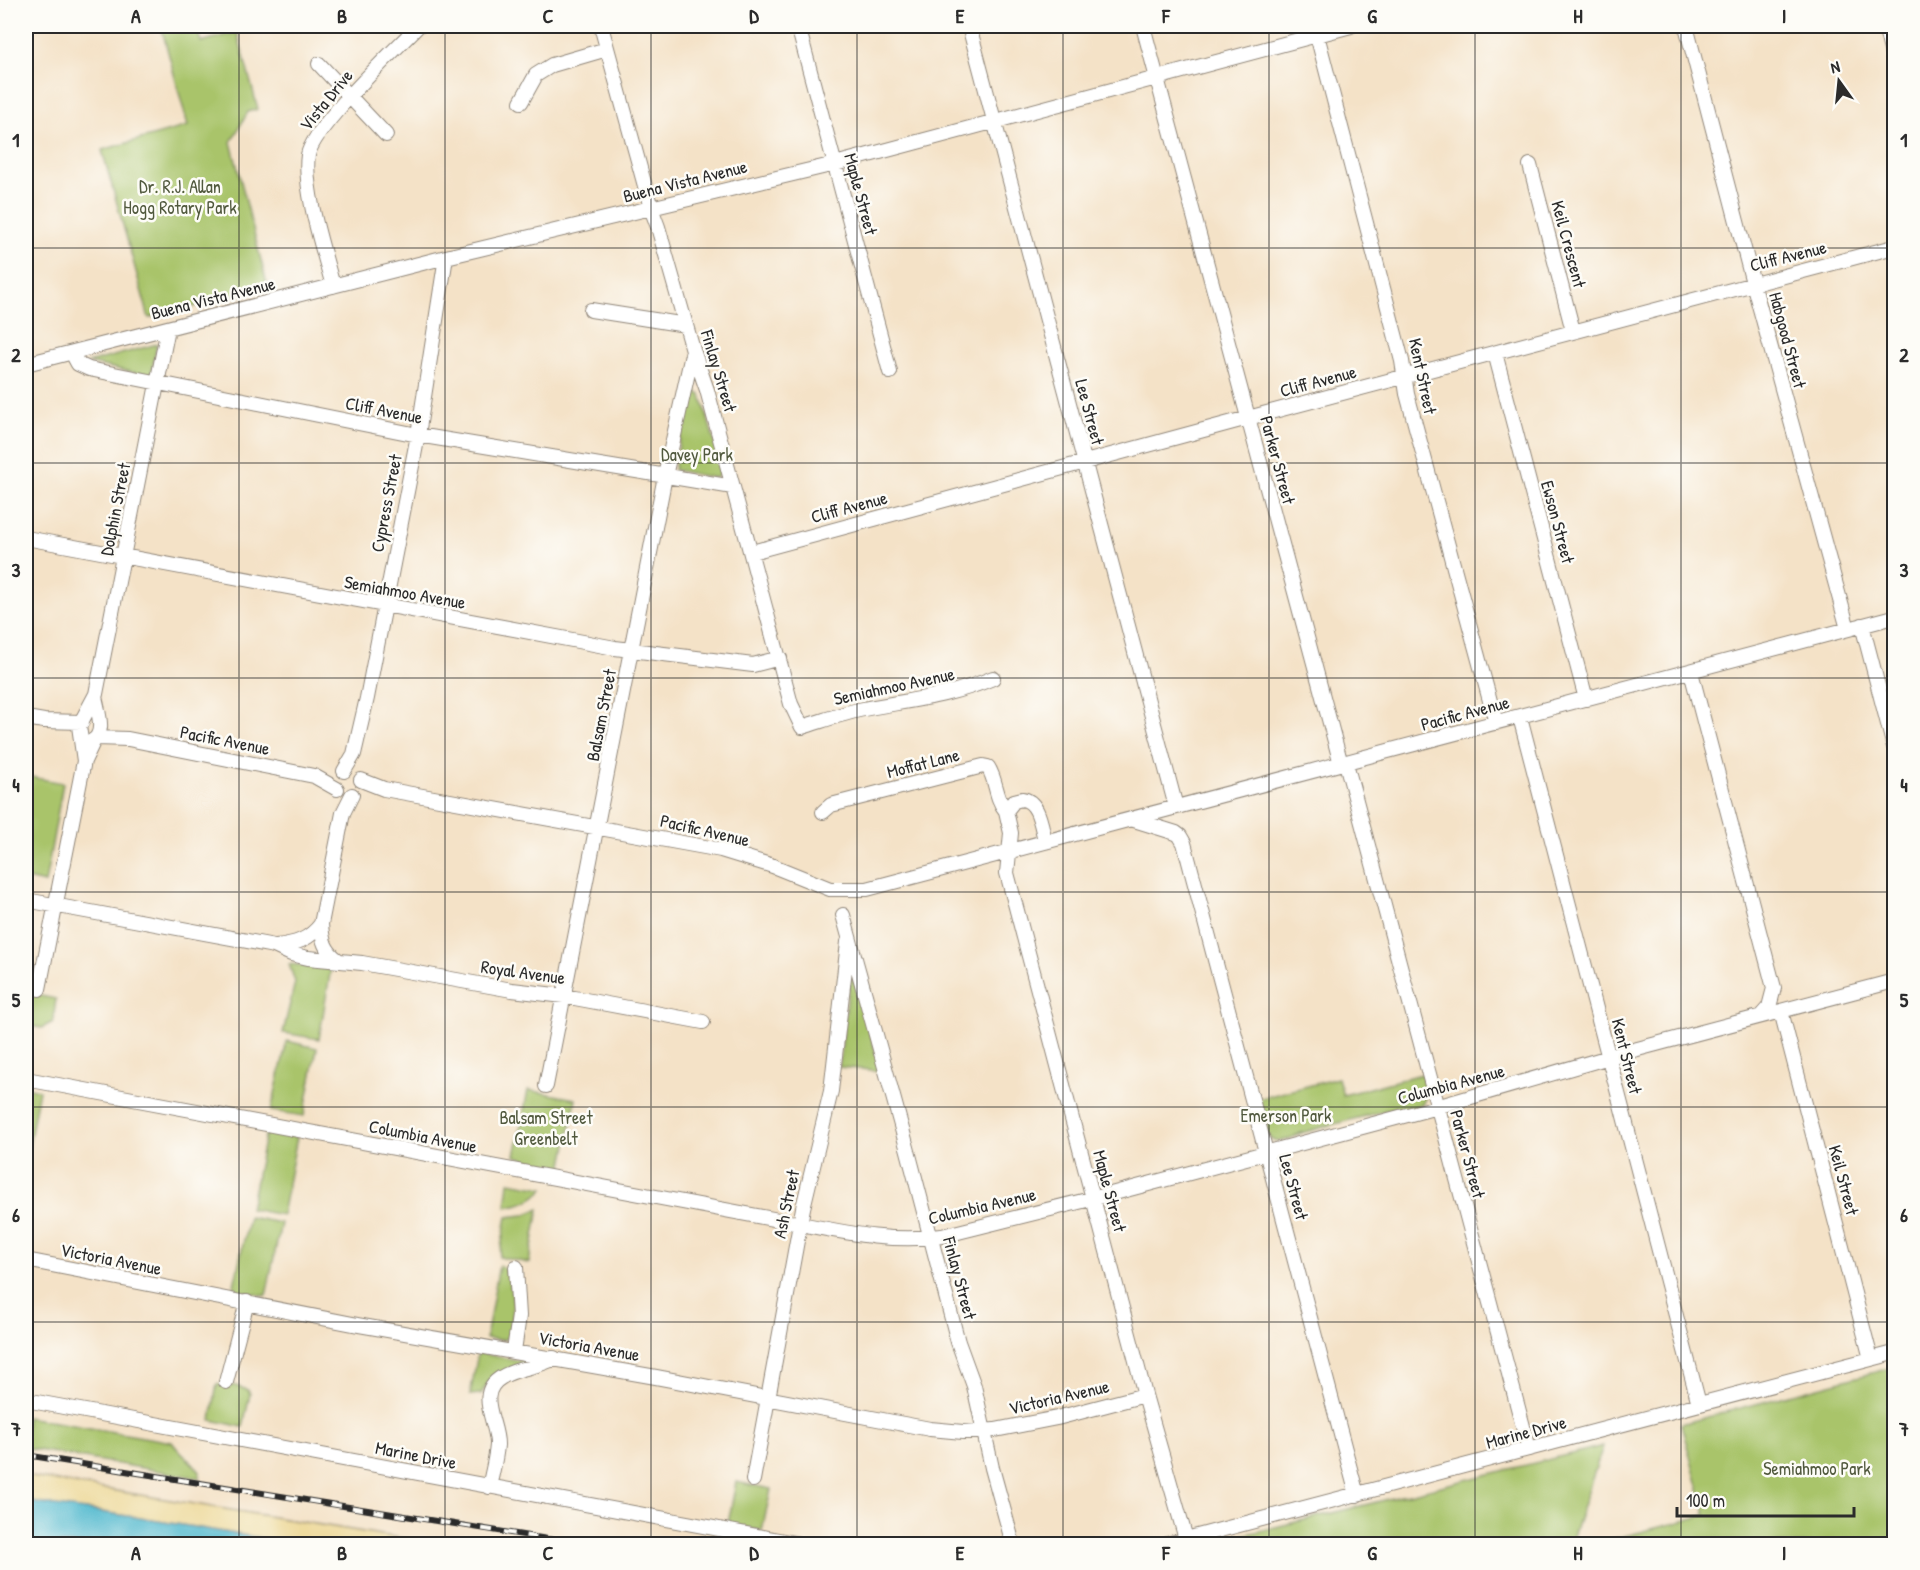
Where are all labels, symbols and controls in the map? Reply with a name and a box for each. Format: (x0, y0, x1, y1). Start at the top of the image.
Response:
text: A (131, 2, 141, 29)
text: B (337, 2, 347, 29)
text: C (543, 2, 554, 29)
text: D (749, 2, 759, 29)
text: E (956, 2, 965, 29)
text: F (1161, 2, 1171, 29)
text: G (1367, 2, 1377, 29)
text: H (1573, 2, 1583, 29)
text: I (1782, 2, 1786, 29)
north arrow (1809, 51, 1869, 111)
text: N (1828, 55, 1843, 78)
street label: Vista Drive (294, 64, 358, 136)
text: 1 (12, 126, 20, 153)
text: 1 (1900, 126, 1908, 153)
street label: Maple Street (838, 150, 884, 238)
street label: Buena Vista Avenue (620, 154, 750, 208)
park label: Dr. R.J. Allan Hogg Rotary Park (123, 174, 237, 220)
street label: Keil Crescent (1545, 198, 1593, 291)
street label: Cliff Avenue (1747, 234, 1829, 278)
street label: Buena Vista Avenue (148, 271, 278, 325)
street label: Habgood Street (1763, 289, 1813, 392)
street label: Finlay Street (694, 326, 744, 416)
street label: Kent Street (1403, 336, 1443, 417)
text: 2 (11, 341, 21, 368)
text: 2 (1899, 341, 1909, 368)
street label: Cliff Avenue (1277, 359, 1359, 403)
street label: Lee Street (1069, 376, 1111, 448)
street label: Cliff Avenue (343, 390, 425, 430)
street label: Parker Street (1254, 413, 1302, 508)
park label: Davey Park (661, 442, 733, 467)
street label: Cypress Street (364, 451, 408, 554)
street label: Dolphin Street (94, 460, 136, 558)
street label: Ewson Street (1535, 478, 1581, 567)
street label: Cliff Avenue (808, 485, 890, 529)
text: 3 (12, 556, 21, 583)
text: 3 (1900, 556, 1909, 583)
street label: Semiahmoo Avenue (342, 569, 468, 615)
street label: Semiahmoo Avenue (831, 661, 957, 711)
street label: Balsam Street (580, 666, 622, 763)
street label: Pacific Avenue (1418, 689, 1512, 737)
street label: Pacific Avenue (178, 719, 272, 761)
street label: Moffat Lane (884, 742, 962, 784)
text: 4 (12, 771, 20, 798)
text: 4 (1900, 771, 1908, 798)
street label: Pacific Avenue (658, 808, 752, 852)
street label: Royal Avenue (479, 954, 567, 990)
text: 5 (12, 986, 21, 1013)
text: 5 (1900, 986, 1909, 1013)
street label: Kent Street (1606, 1016, 1649, 1097)
street label: Columbia Avenue (1395, 1058, 1507, 1110)
park label: Emerson Park (1241, 1103, 1332, 1128)
park label: Balsam Street Greenbelt (499, 1105, 593, 1151)
street label: Parker Street (1444, 1107, 1492, 1202)
street label: Columbia Avenue (367, 1113, 479, 1159)
street label: Keil Street (1823, 1142, 1866, 1219)
street label: Maple Street (1087, 1147, 1133, 1235)
street label: Lee Street (1273, 1151, 1315, 1223)
street label: Ash Street (767, 1167, 806, 1241)
street label: Columbia Avenue (926, 1181, 1038, 1231)
text: 6 (12, 1201, 20, 1228)
text: 6 (1900, 1201, 1908, 1228)
street label: Finlay Street (937, 1233, 983, 1323)
street label: Victoria Avenue (58, 1237, 164, 1281)
street label: Victoria Avenue (536, 1325, 642, 1367)
street label: Victoria Avenue (1006, 1373, 1112, 1421)
street label: Marine Drive (1483, 1409, 1569, 1455)
text: 7 (10, 1415, 21, 1442)
text: 7 (1898, 1415, 1909, 1442)
street label: Marine Drive (373, 1435, 459, 1475)
park label: Semiahmoo Park (1763, 1456, 1871, 1481)
scale bar (1677, 1480, 1854, 1518)
text: 100 m (1686, 1488, 1725, 1513)
text: A (131, 1539, 141, 1566)
text: B (337, 1539, 347, 1566)
text: C (543, 1539, 554, 1566)
text: D (749, 1539, 759, 1566)
text: E (956, 1539, 965, 1566)
text: F (1161, 1539, 1171, 1566)
text: G (1367, 1539, 1377, 1566)
text: H (1573, 1539, 1583, 1566)
text: I (1782, 1539, 1786, 1566)

